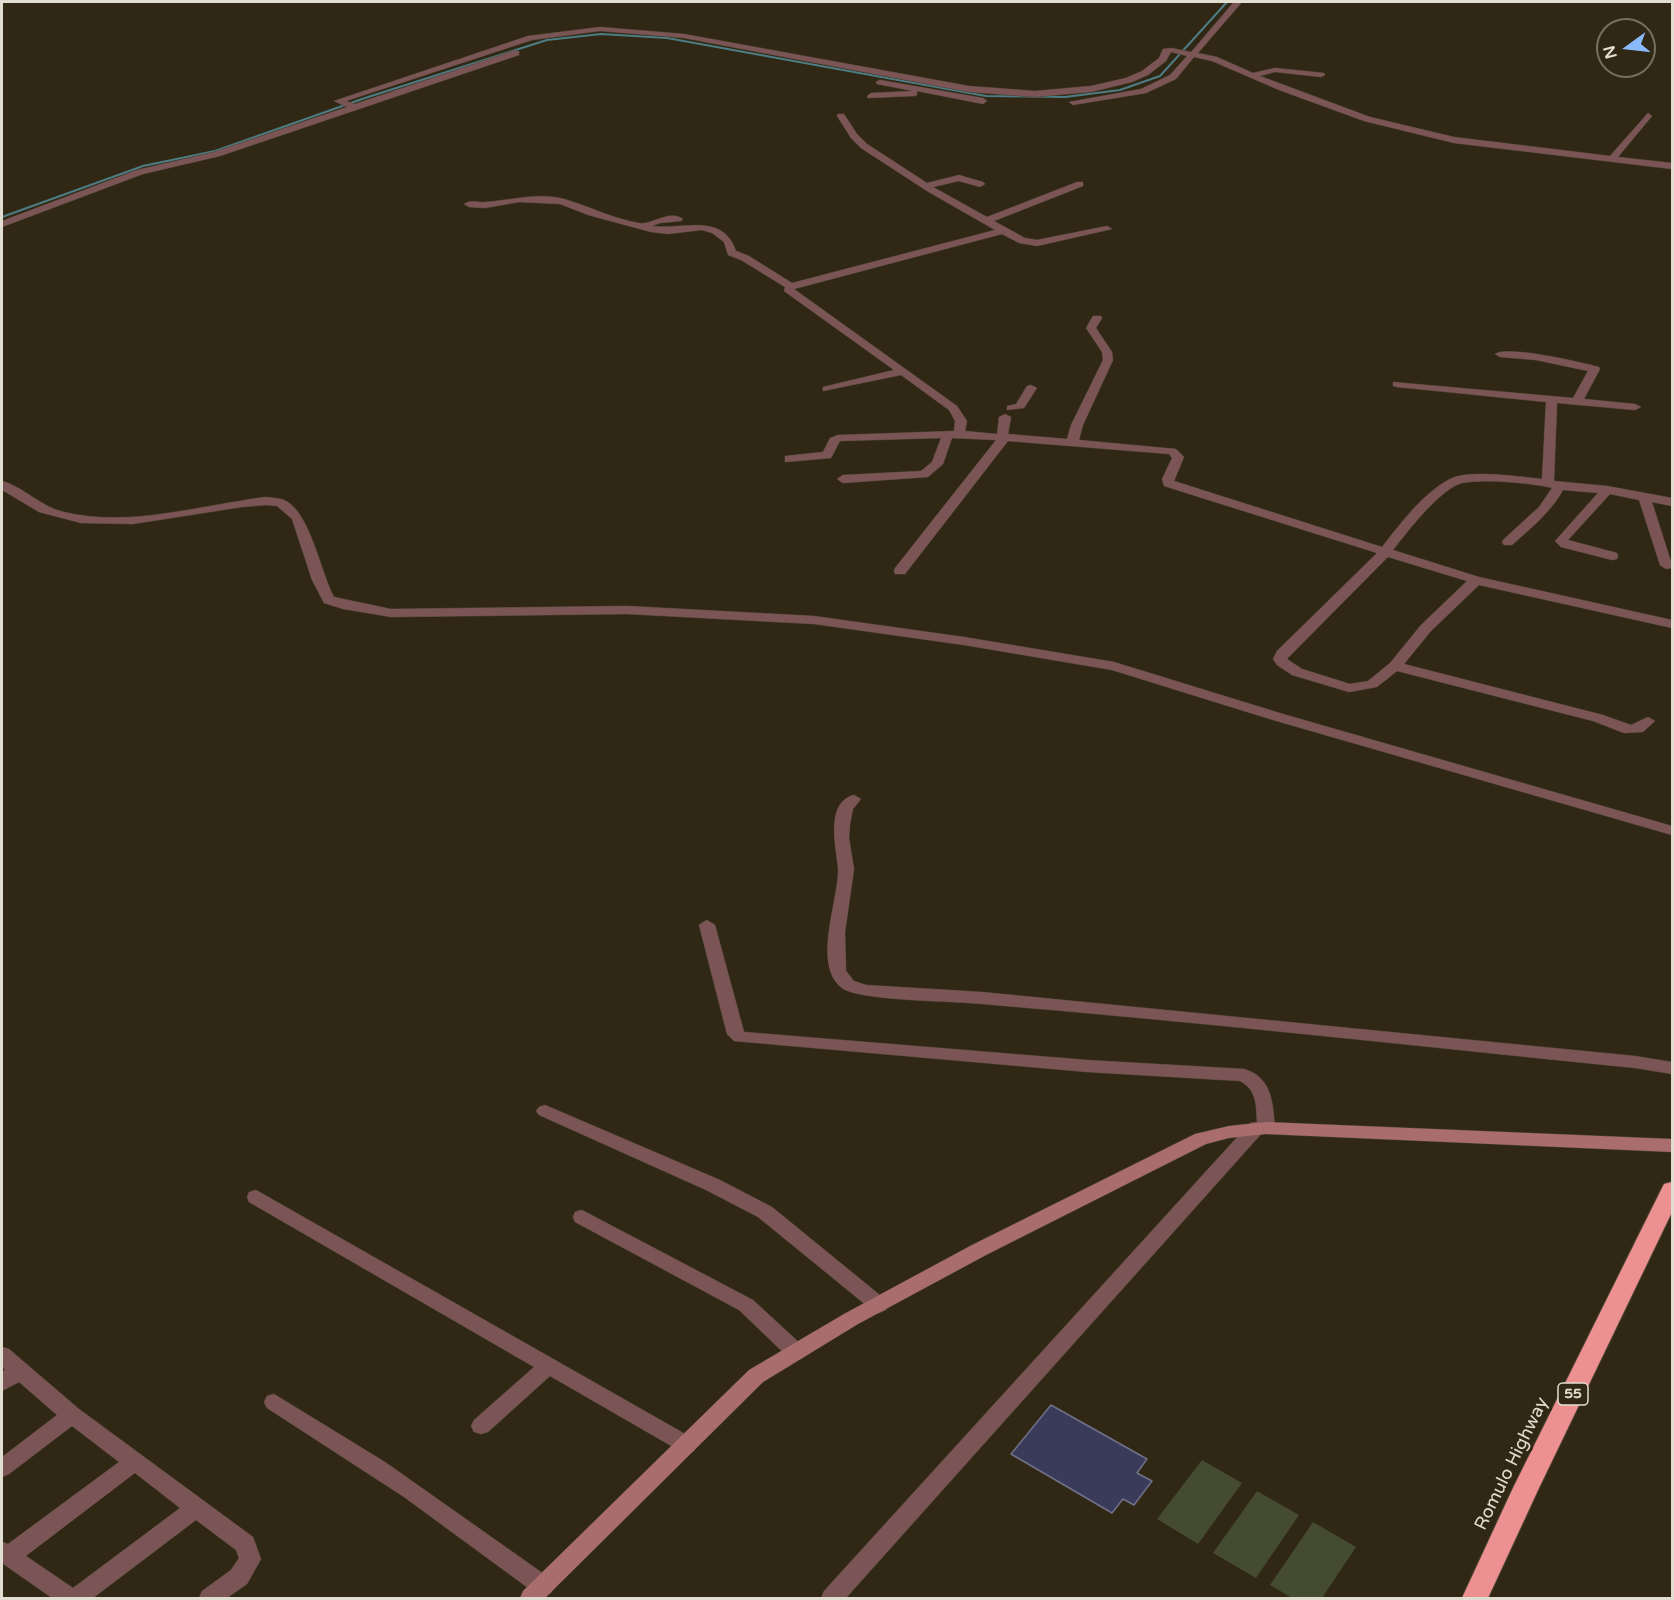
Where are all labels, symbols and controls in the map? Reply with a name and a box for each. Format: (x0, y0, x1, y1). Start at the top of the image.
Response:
north arrow (1596, 18, 1656, 78)
text: N (1599, 43, 1622, 61)
road number: 55 (1558, 1383, 1588, 1405)
street label: Romulo Highway (1470, 1394, 1554, 1534)

